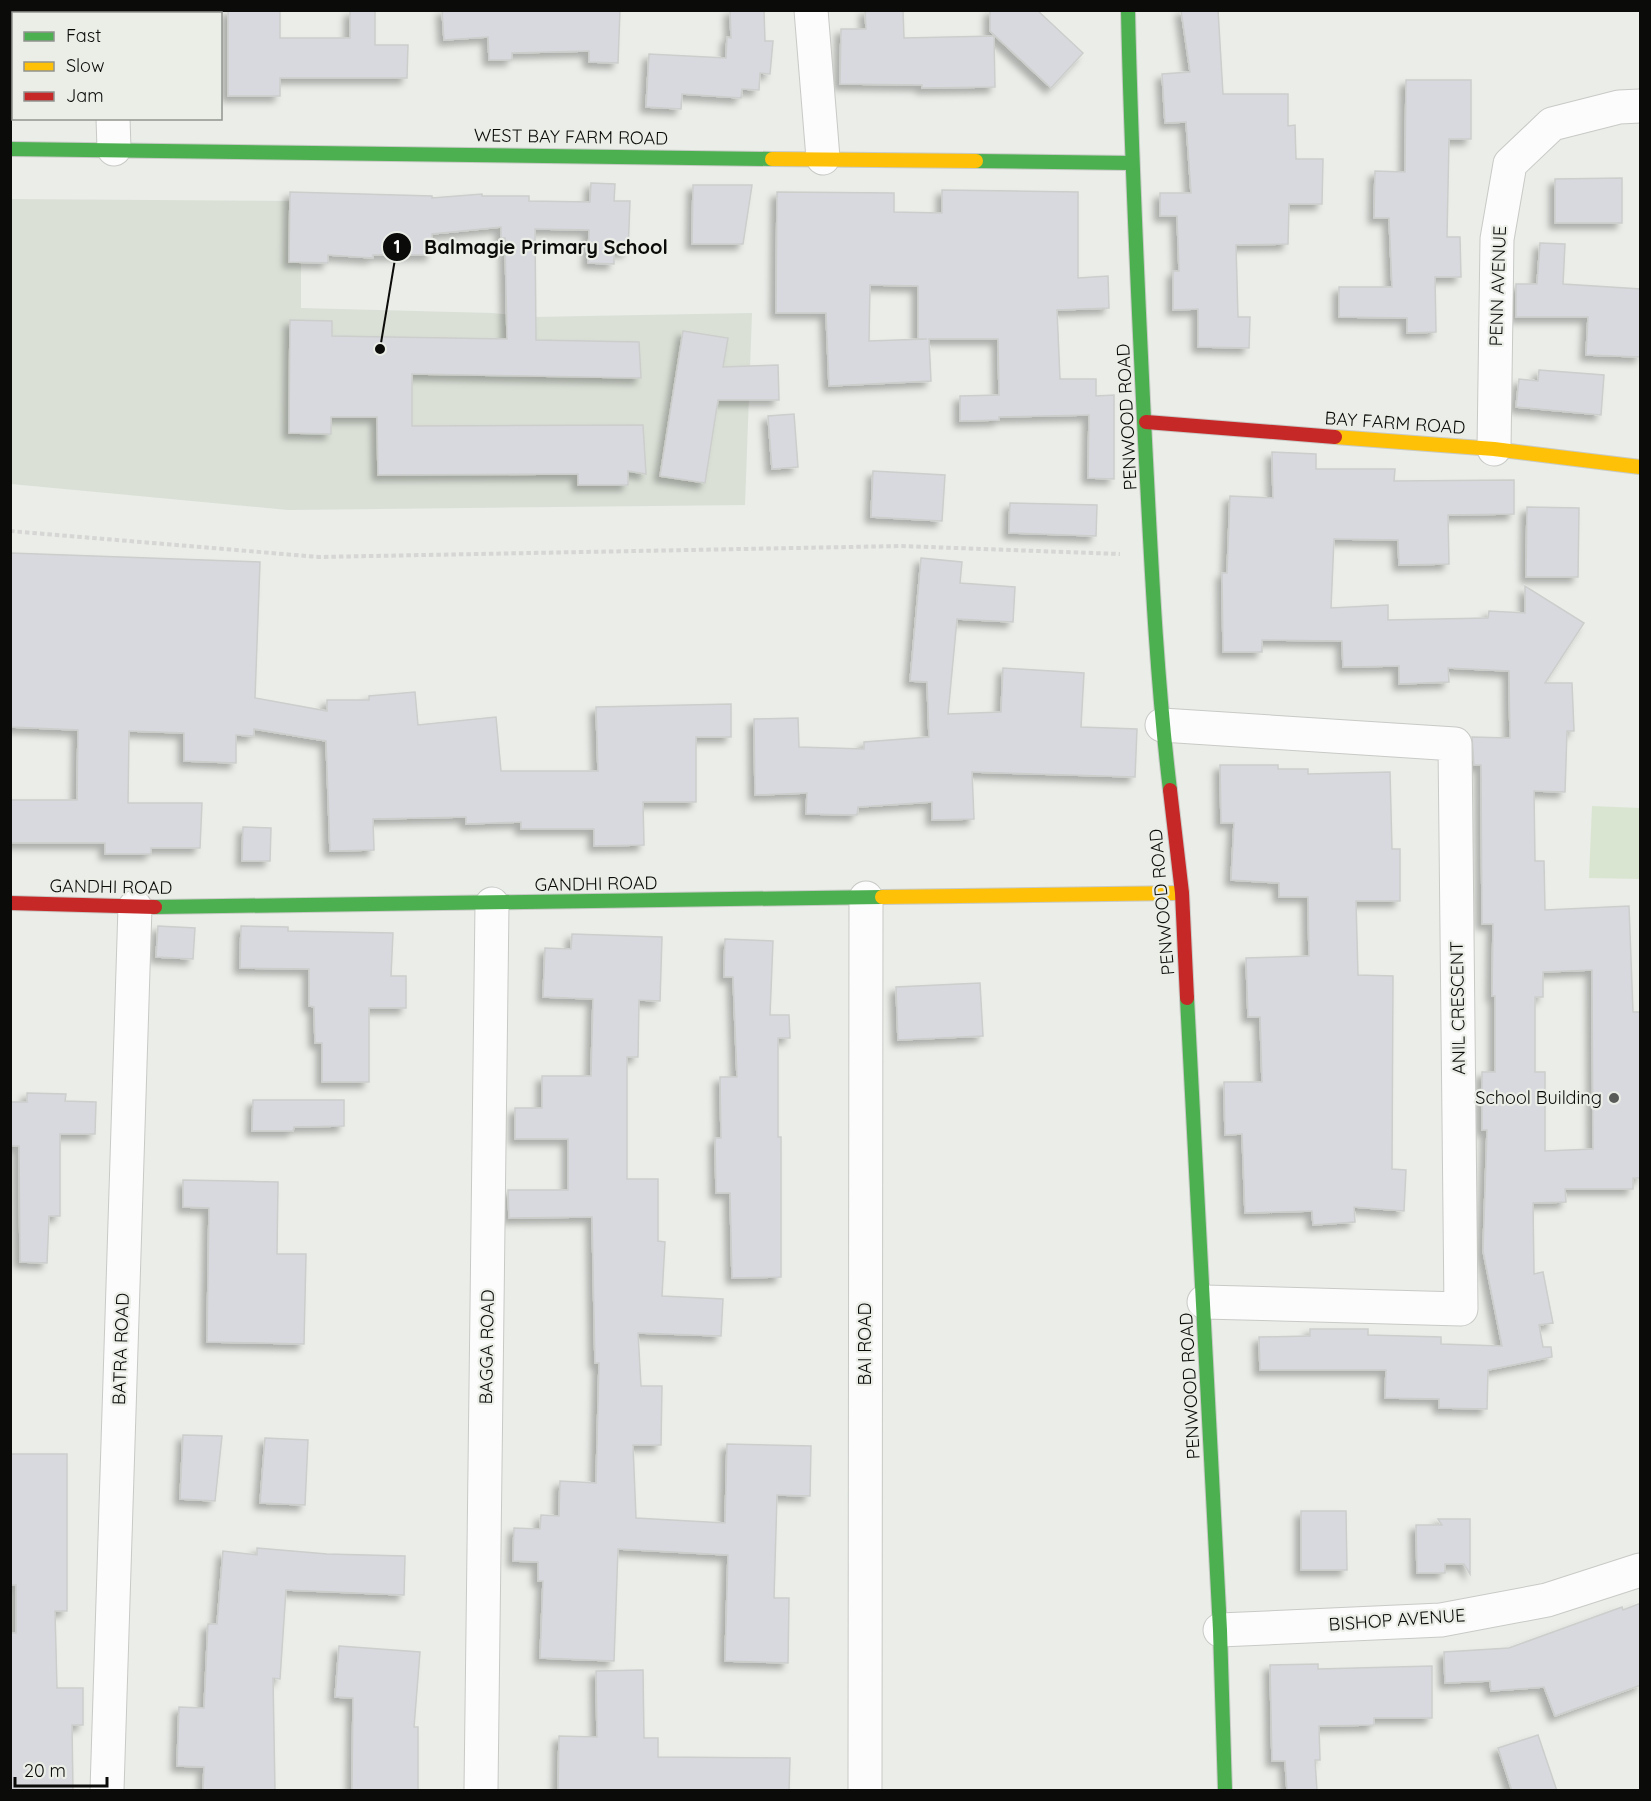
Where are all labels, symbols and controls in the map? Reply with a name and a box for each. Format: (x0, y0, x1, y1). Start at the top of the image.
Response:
legend (12, 12, 222, 120)
text: Fast (66, 24, 101, 47)
text: Slow (66, 54, 104, 77)
text: Jam (66, 84, 104, 107)
street label: WEST BAY FARM ROAD (474, 123, 668, 150)
street label: PENN AVENUE (1484, 225, 1511, 347)
callout: Balmagie Primary School (382, 228, 680, 266)
text: Balmagie Primary School (424, 234, 668, 259)
text: 1 (393, 235, 401, 258)
street label: PENWOOD ROAD (1111, 343, 1142, 491)
street label: BAY FARM ROAD (1324, 406, 1466, 439)
street label: PENWOOD ROAD (1144, 828, 1179, 976)
street label: GANDHI ROAD (534, 871, 658, 896)
street label: GANDHI ROAD (49, 874, 173, 899)
street label: ANIL CRESCENT (1445, 941, 1470, 1075)
place label: School Building (1475, 1086, 1602, 1109)
marker: School Building (1607, 1091, 1621, 1105)
street label: BAGGA ROAD (474, 1289, 499, 1405)
street label: BATRA ROAD (107, 1292, 134, 1405)
street label: BAI ROAD (853, 1302, 876, 1385)
street label: PENWOOD ROAD (1174, 1312, 1205, 1460)
street label: BISHOP AVENUE (1328, 1603, 1466, 1636)
scale bar (15, 1750, 106, 1788)
text: 20 m (24, 1759, 66, 1782)

